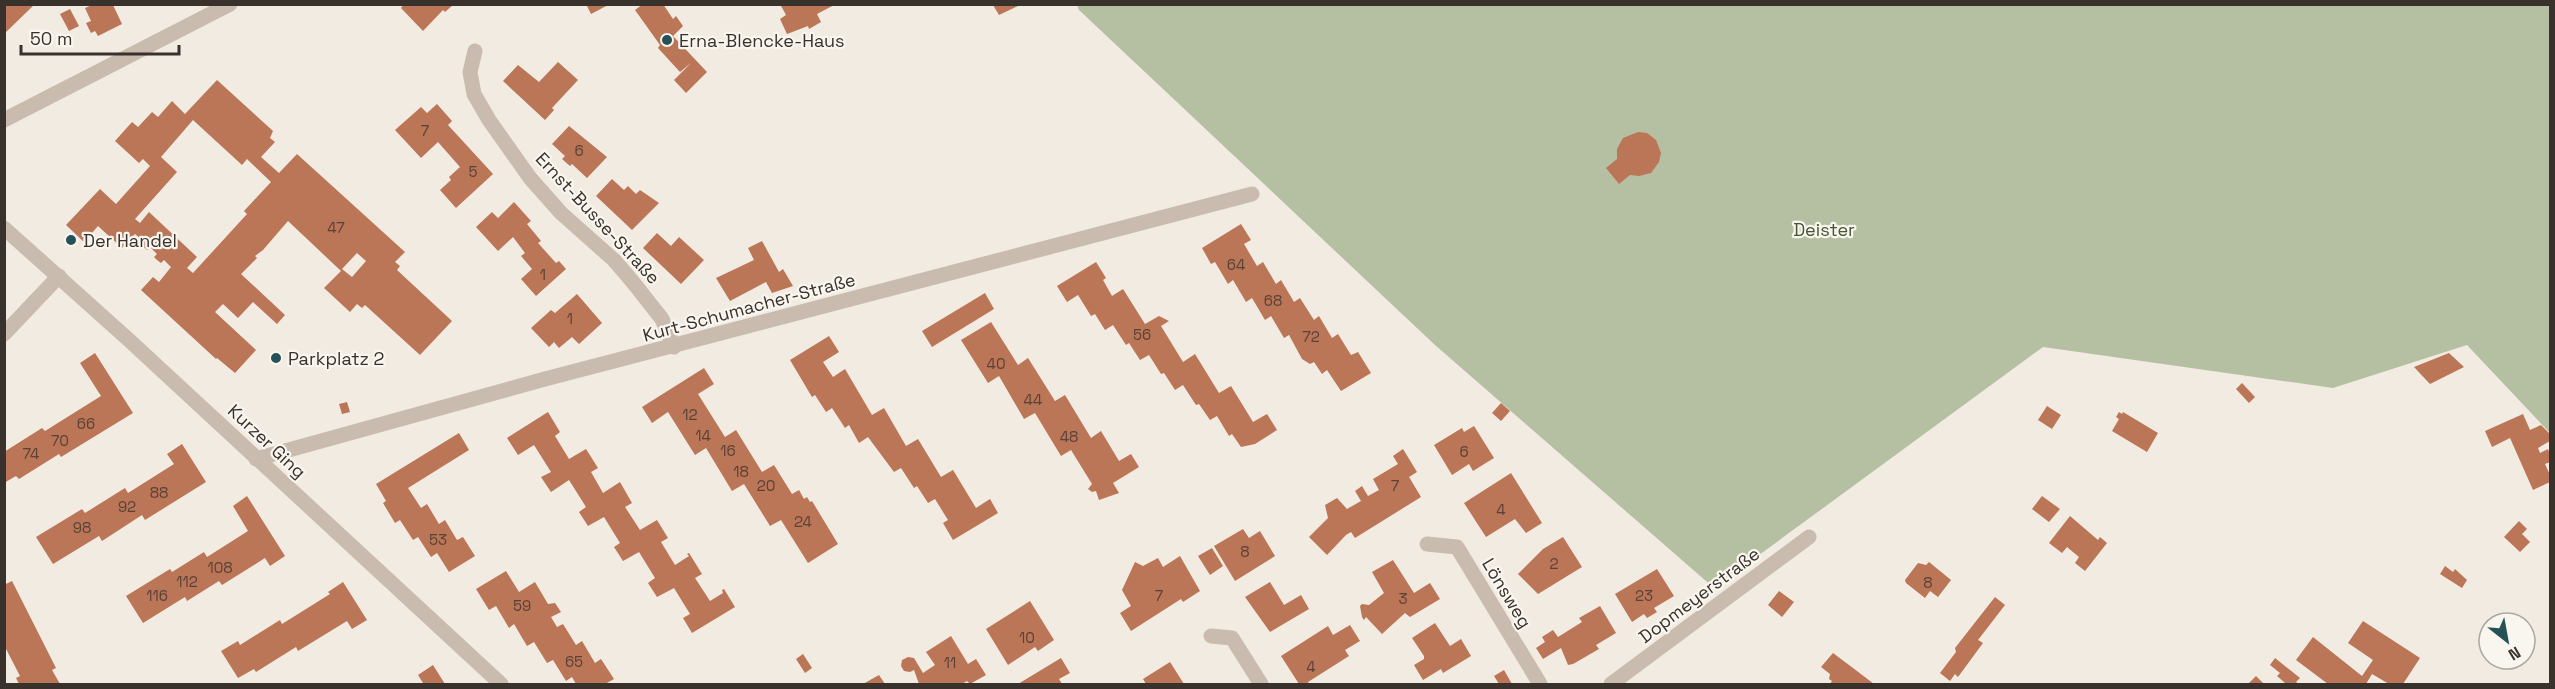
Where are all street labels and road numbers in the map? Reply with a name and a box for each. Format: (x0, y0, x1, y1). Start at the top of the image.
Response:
street label: Ernst-Busse-Straße (531, 147, 665, 289)
street label: Kurt-Schumacher-Straße (640, 268, 858, 346)
street label: Kurzer Ging (223, 399, 311, 483)
street label: Dopmeyerstraße (1634, 542, 1764, 648)
street label: Lönsweg (1477, 554, 1537, 632)

